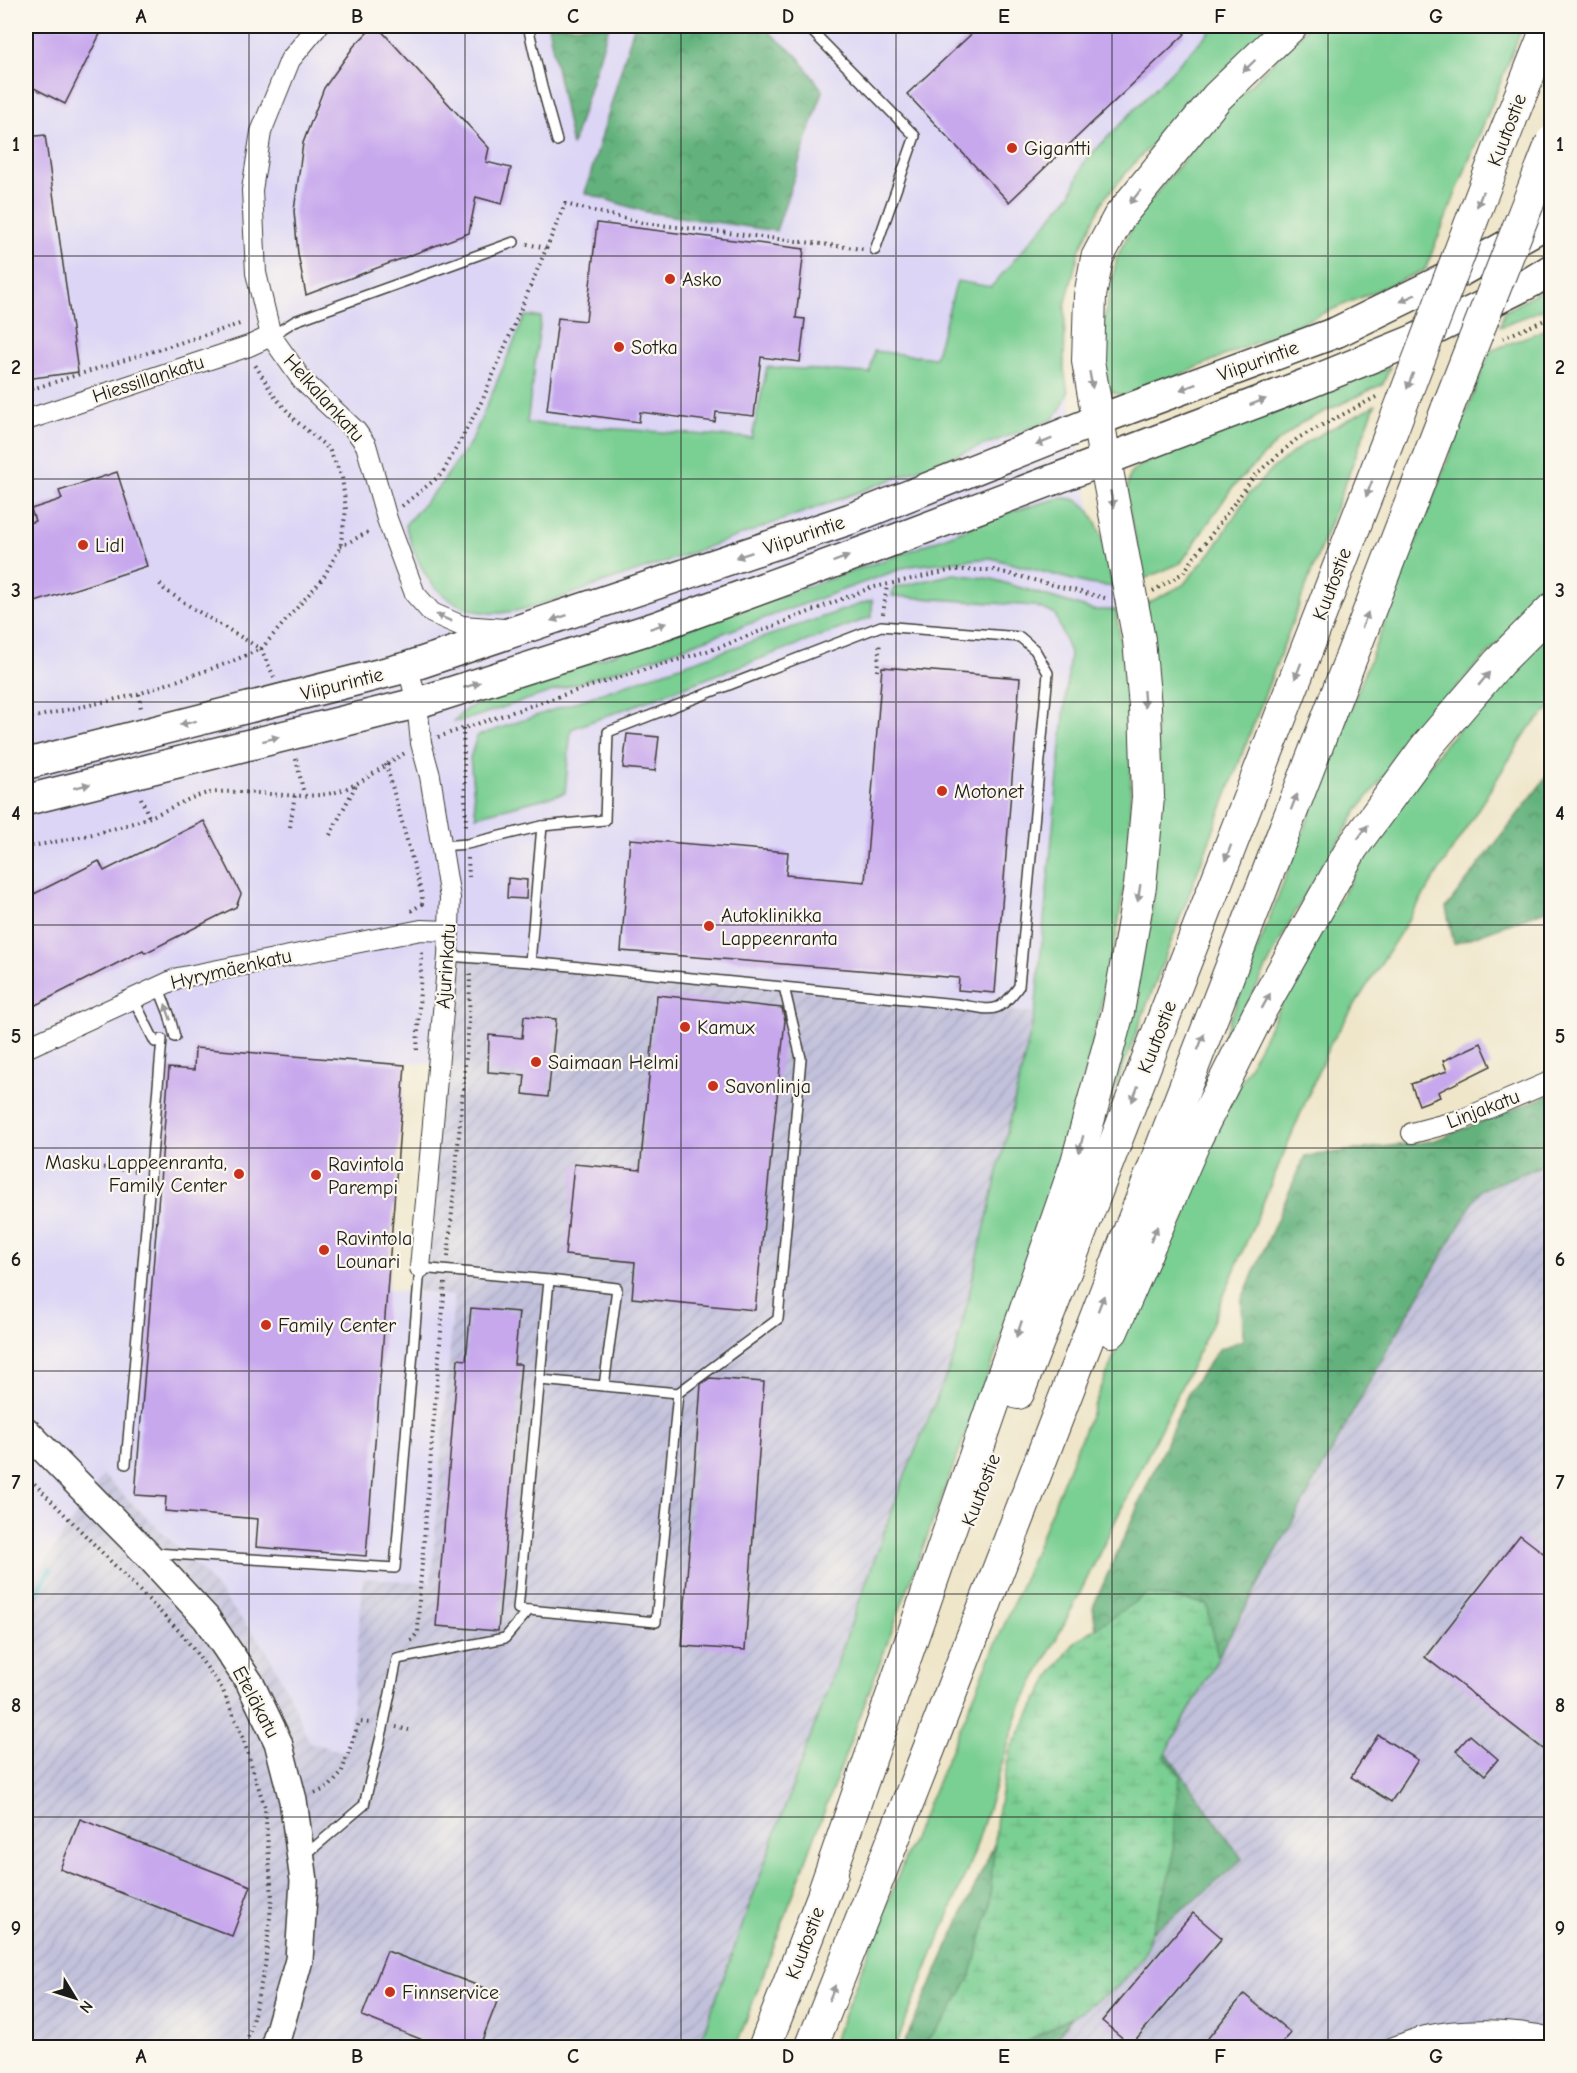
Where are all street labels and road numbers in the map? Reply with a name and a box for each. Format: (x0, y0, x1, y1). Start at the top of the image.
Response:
street label: Kuutostie (1483, 90, 1531, 170)
street label: Viipurintie (1214, 336, 1302, 386)
street label: Hiessillankatu (89, 350, 207, 408)
street label: Helkalankatu (279, 350, 369, 446)
street label: Viipurintie (760, 510, 848, 560)
street label: Kuutostie (1308, 544, 1356, 624)
street label: Viipurintie (298, 663, 386, 705)
street label: Ajurinkatu (432, 922, 460, 1010)
street label: Hyrymäenkatu (168, 944, 294, 994)
street label: Kuutostie (1133, 997, 1181, 1077)
street label: Linjakatu (1443, 1085, 1523, 1133)
street label: Kuutostie (957, 1450, 1005, 1530)
street label: Eteläkatu (228, 1662, 284, 1742)
street label: Kuutostie (781, 1903, 829, 1983)

